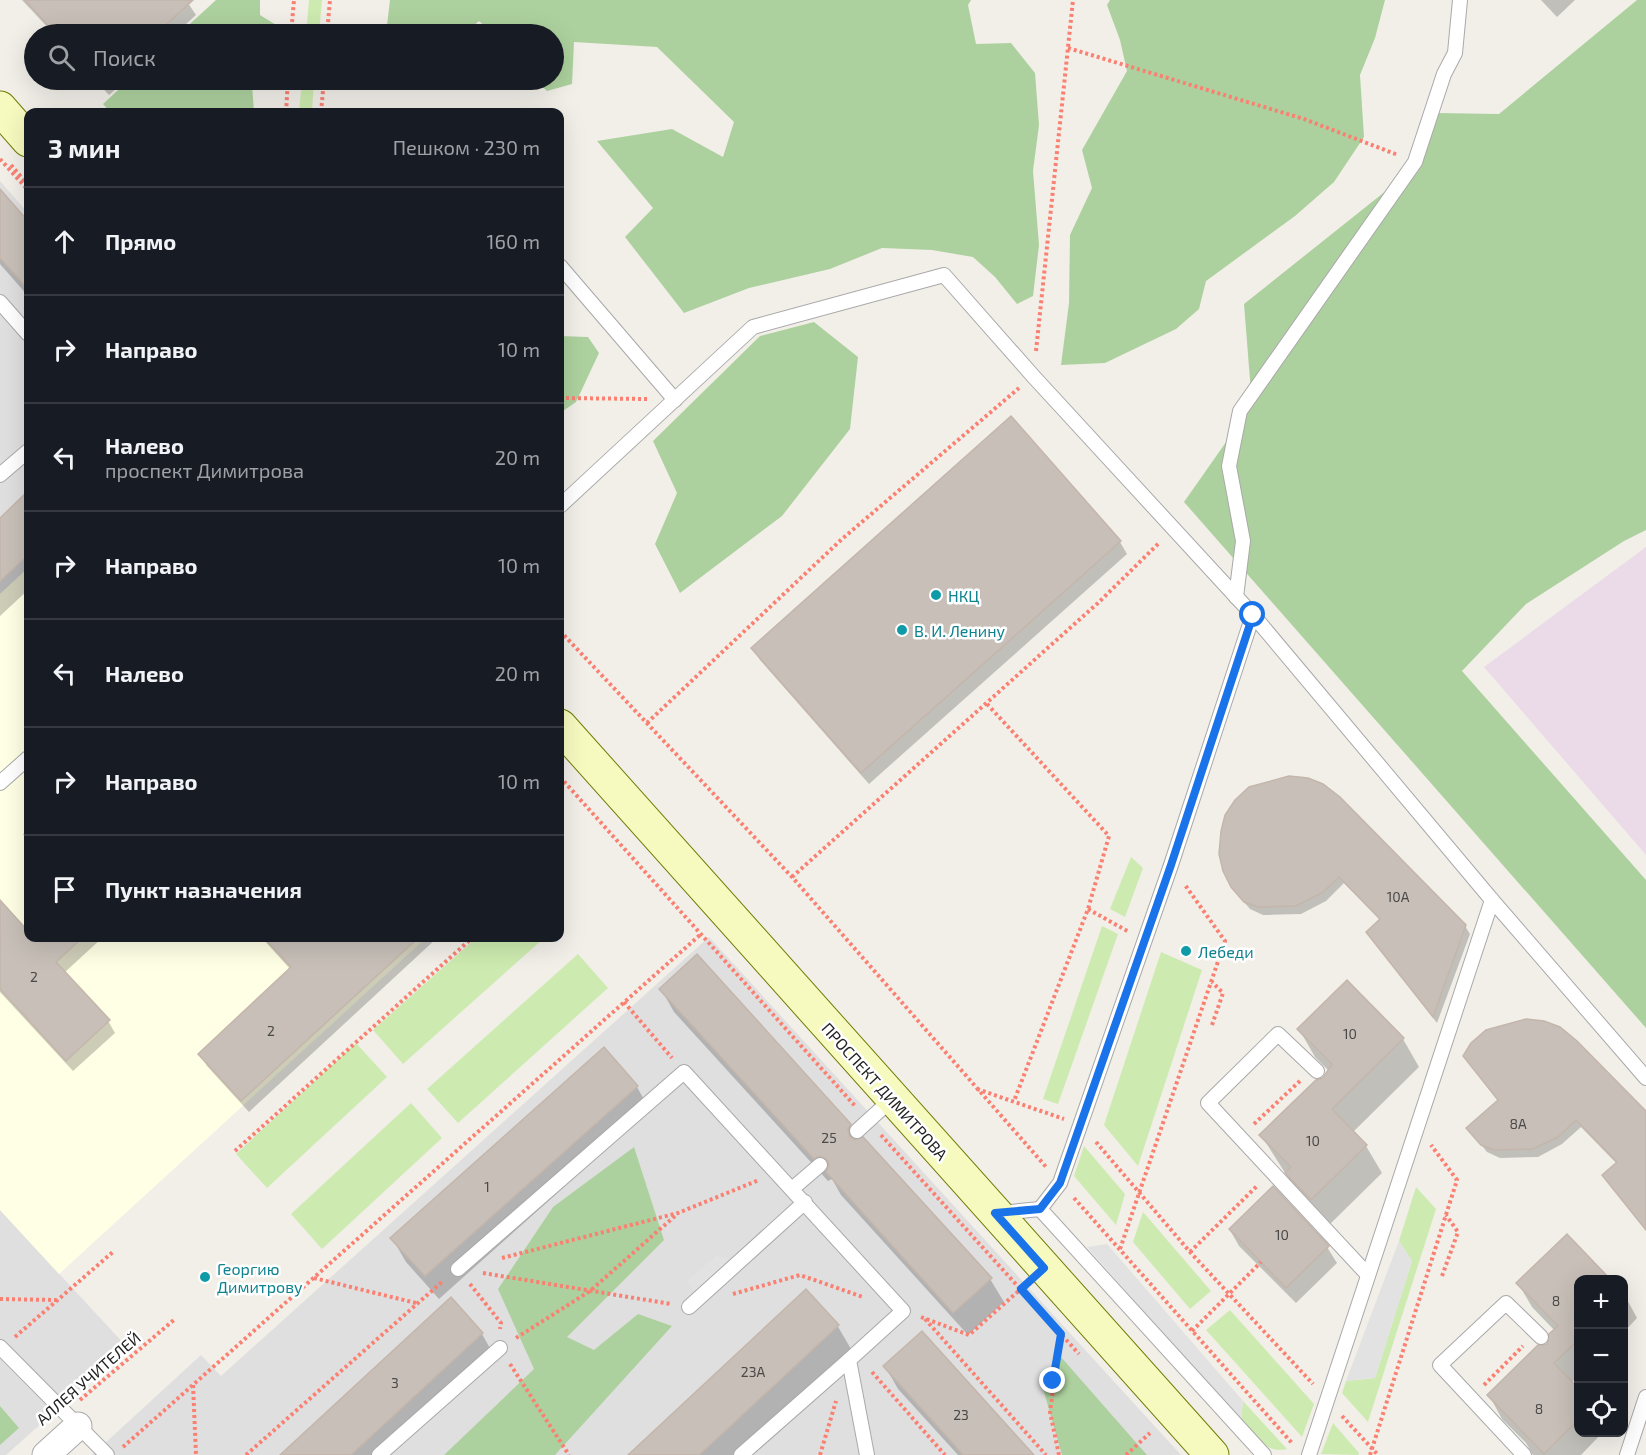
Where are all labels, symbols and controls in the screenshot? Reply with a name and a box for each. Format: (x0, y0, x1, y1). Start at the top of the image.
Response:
search box (24, 24, 564, 90)
icon: search (45, 41, 78, 74)
text: Поиск (93, 44, 156, 70)
text: 3 мин (48, 132, 120, 163)
text: Пешком · 230 m (393, 135, 540, 159)
icon: ahead (48, 225, 81, 258)
text: Прямо (105, 228, 176, 254)
text: 160 m (487, 229, 540, 253)
icon: right (48, 333, 81, 366)
text: Направо (105, 336, 198, 362)
text: 10 m (498, 337, 540, 361)
text: Налево (105, 432, 184, 458)
icon: left (48, 441, 81, 474)
text: 20 m (495, 445, 540, 469)
text: проспект Димитрова (105, 458, 304, 482)
icon: right (48, 549, 81, 582)
text: Направо (105, 552, 198, 578)
text: 10 m (498, 553, 540, 577)
place label: НКЦ (948, 586, 979, 605)
marker: НКЦ (929, 588, 943, 602)
route start (1239, 601, 1265, 627)
place label: В. И. Ленину (914, 621, 1006, 641)
marker: В. И. Ленину (895, 623, 909, 637)
icon: left (48, 657, 81, 690)
text: Налево (105, 660, 184, 686)
text: 20 m (495, 661, 540, 685)
icon: right (48, 765, 81, 798)
text: Направо (105, 768, 198, 794)
text: 10 m (498, 769, 540, 793)
icon: arrive (48, 873, 81, 906)
text: Пункт назначения (105, 876, 302, 902)
house number: 10А (1387, 888, 1410, 905)
place label: Лебеди (1198, 942, 1254, 961)
marker: Лебеди (1179, 944, 1193, 958)
house number: 2 (30, 968, 38, 985)
street label: ПРОСПЕКТ ДИМИТРОВА (818, 1018, 952, 1164)
house number: 2 (267, 1022, 275, 1039)
house number: 10 (1343, 1025, 1357, 1042)
house number: 8А (1509, 1115, 1527, 1132)
house number: 25 (821, 1129, 837, 1146)
house number: 10 (1306, 1132, 1320, 1149)
house number: 1 (484, 1178, 490, 1195)
house number: 10 (1275, 1226, 1289, 1243)
place label: Георгию Димитрову (217, 1259, 303, 1297)
marker: Георгию Димитрову (198, 1270, 212, 1284)
map controls (1574, 1275, 1628, 1437)
button: + (1574, 1275, 1628, 1329)
house number: 8 (1552, 1292, 1560, 1309)
street label: АЛЛЕЯ УЧИТЕЛЕЙ (32, 1328, 144, 1428)
button: − (1574, 1329, 1628, 1383)
house number: 23А (741, 1363, 765, 1380)
route end (1039, 1367, 1065, 1393)
house number: 3 (391, 1374, 399, 1391)
button: locate (1574, 1383, 1628, 1437)
house number: 8 (1535, 1400, 1543, 1417)
house number: 23 (953, 1406, 969, 1423)

